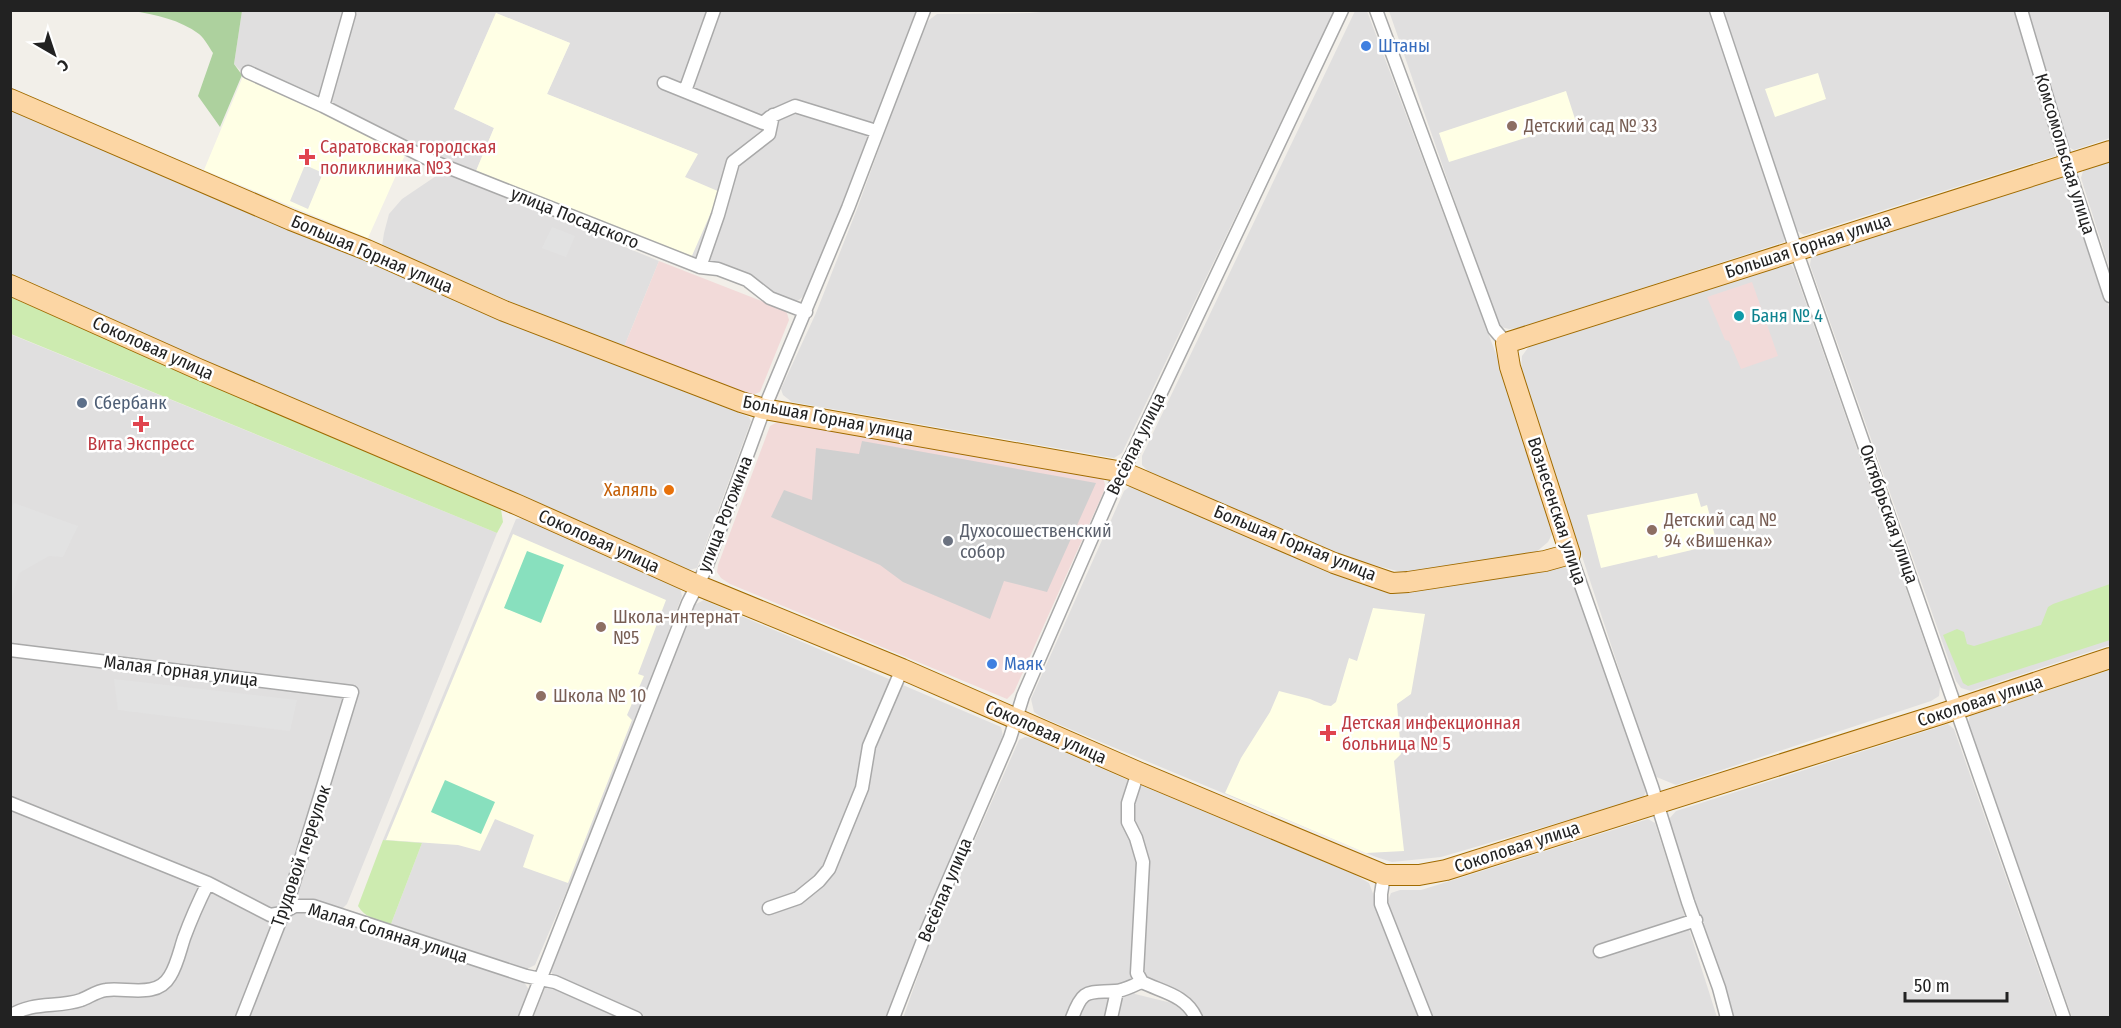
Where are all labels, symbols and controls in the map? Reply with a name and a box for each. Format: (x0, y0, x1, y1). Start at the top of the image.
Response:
north arrow (24, 24, 84, 84)
place label: Штаны (1378, 35, 1430, 57)
marker: Штаны (1359, 39, 1373, 53)
text: С (53, 55, 72, 76)
street label: Комсомольская улица (2030, 71, 2100, 237)
place label: Детский сад № 33 (1523, 115, 1657, 137)
marker: Детский сад № 33 (1505, 119, 1519, 133)
place label: Саратовская городская поликлиника №3 (320, 136, 496, 179)
marker: Саратовская городская поликлиника №3 (298, 148, 316, 166)
street label: улица Посадского (508, 182, 642, 254)
street label: Большая Горная улица (1722, 209, 1894, 283)
street label: Большая Горная улица (288, 210, 456, 298)
place label: Баня № 4 (1751, 305, 1823, 327)
marker: Баня № 4 (1732, 309, 1746, 323)
street label: Соколовая улица (89, 311, 217, 385)
street label: Весёлая улица (1102, 389, 1170, 499)
street label: Большая Горная улица (741, 391, 915, 445)
place label: Сбербанк (94, 392, 167, 414)
marker: Сбербанк (75, 396, 89, 410)
marker: Вита Экспресс (134, 417, 148, 431)
place label: Вита Экспресс (88, 433, 195, 455)
street label: Вознесенская улица (1523, 434, 1591, 588)
street label: Октябрьская улица (1855, 441, 1923, 587)
street label: улица Рогожина (693, 452, 757, 575)
place label: Халяль (604, 479, 657, 501)
marker: Халяль (662, 483, 676, 497)
street label: Большая Горная улица (1211, 500, 1380, 586)
street label: Соколовая улица (535, 504, 663, 578)
place label: Детский сад № 94 «Вишенка» (1663, 509, 1777, 552)
place label: Духосошественский собор (959, 520, 1112, 563)
marker: Детский сад № 94 «Вишенка» (1645, 523, 1659, 537)
marker: Духосошественский собор (941, 534, 955, 548)
place label: Школа-интернат №5 (613, 606, 741, 649)
marker: Школа-интернат №5 (594, 620, 608, 634)
street label: Малая Горная улица (103, 651, 259, 691)
place label: Маяк (1004, 653, 1044, 675)
marker: Маяк (985, 657, 999, 671)
street label: Соколовая улица (1915, 670, 2046, 732)
place label: Школа № 10 (553, 685, 646, 707)
marker: Школа № 10 (534, 689, 548, 703)
street label: Соколовая улица (982, 695, 1110, 769)
place label: Детская инфекционная больница № 5 (1341, 712, 1521, 755)
marker: Детская инфекционная больница № 5 (1319, 724, 1337, 742)
street label: Трудовой переулок (266, 782, 336, 930)
street label: Соколовая улица (1452, 816, 1583, 878)
street label: Весёлая улица (913, 834, 977, 945)
street label: Малая Соляная улица (306, 898, 471, 968)
scale bar (1905, 965, 2007, 1003)
text: 50 m (1914, 975, 1950, 997)

